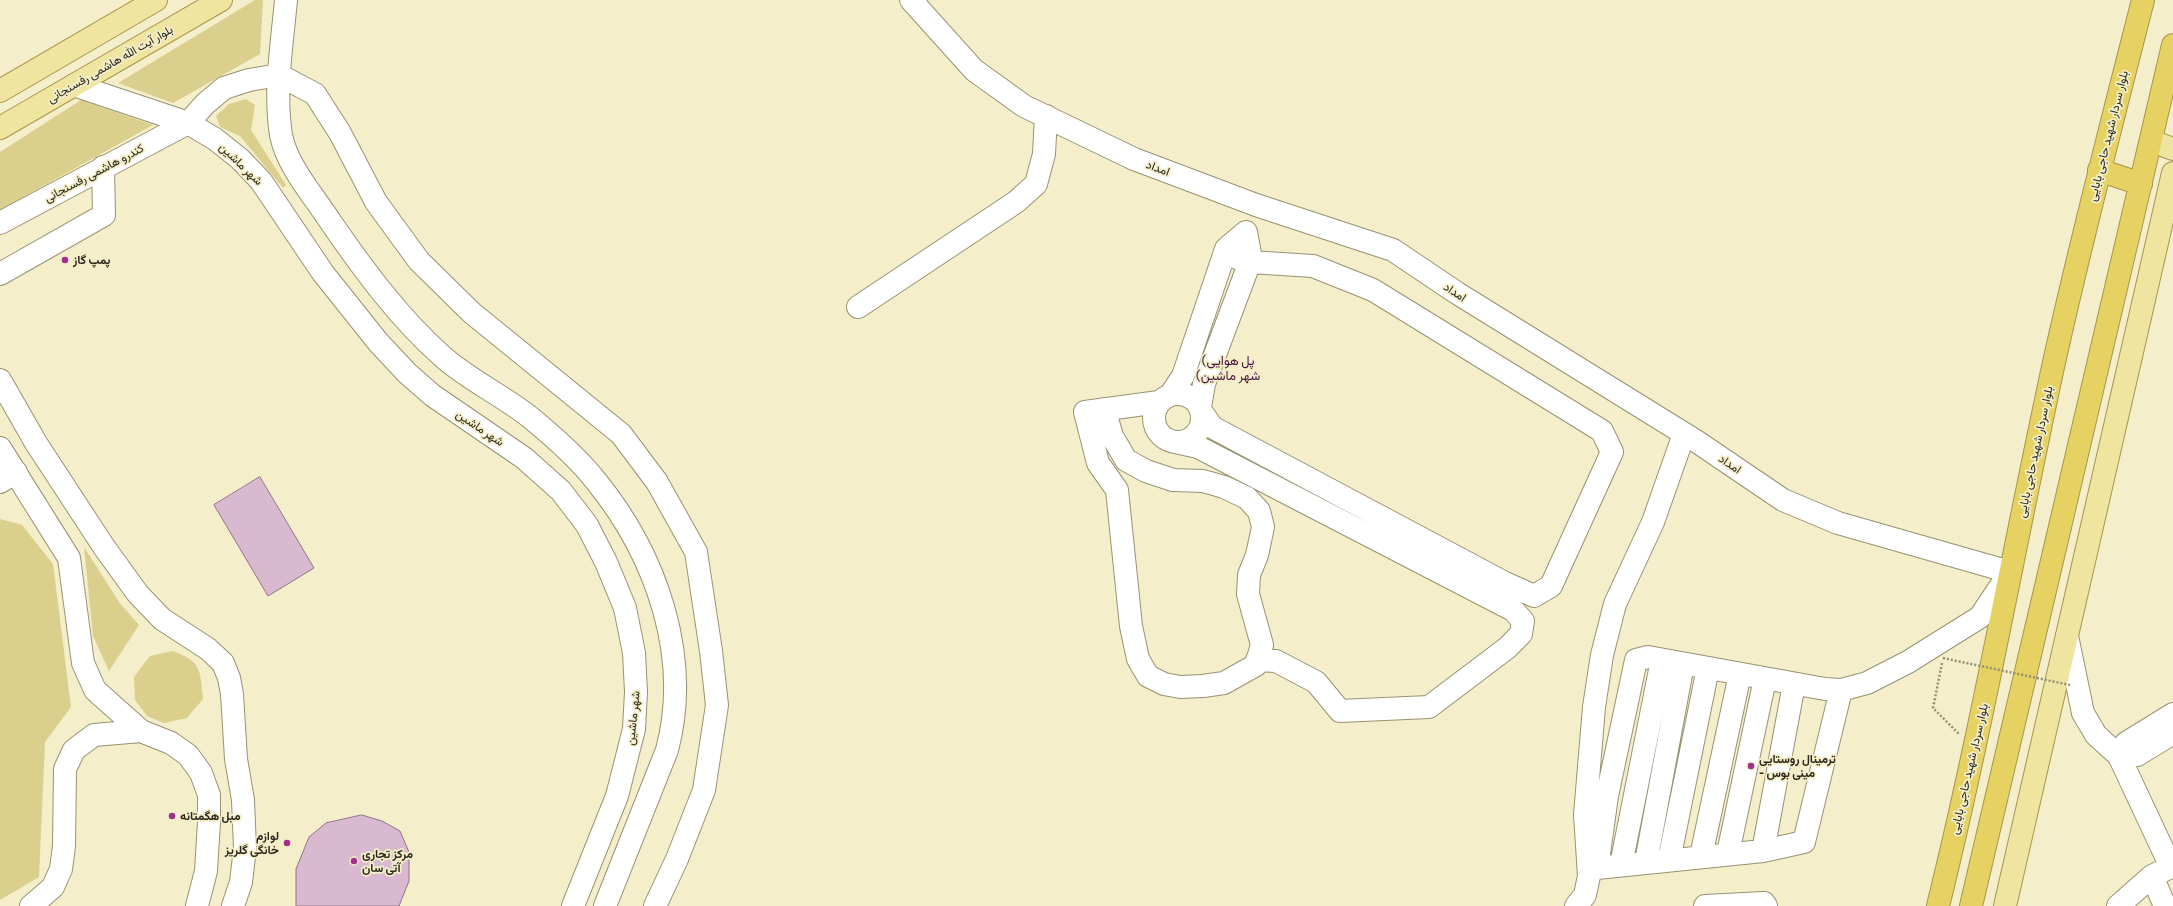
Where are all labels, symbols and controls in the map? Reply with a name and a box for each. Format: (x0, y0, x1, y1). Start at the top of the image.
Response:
street label: بلوار آیت الله هاشمی رفسنجانی (45, 22, 175, 106)
street label: بلوار سردار شهید حاجی بابایی (2085, 69, 2131, 203)
street label: شهر ماشین (216, 140, 266, 188)
street label: کندرو هاشمی رفسنجانی (42, 141, 146, 205)
street label: امداد (1144, 157, 1172, 179)
place label: پمپ گاز (73, 253, 110, 267)
marker: پمپ گاز (60, 255, 70, 265)
street label: امداد (1441, 279, 1469, 305)
district label: (پل هوایی (شهر ماشین (1196, 353, 1260, 384)
street label: بلوار سردار شهید حاجی بابایی (2014, 385, 2056, 519)
street label: شهر ماشین (453, 407, 507, 449)
street label: امداد (1716, 451, 1744, 477)
street label: شهر ماشین (623, 690, 643, 746)
street label: بلوار سردار شهید حاجی بابایی (1947, 702, 1991, 836)
place label: ترمینال روستایی - مینی بوس (1759, 752, 1836, 780)
marker: ترمینال روستایی - مینی بوس (1746, 761, 1756, 771)
place label: مبل هگمتانه (180, 809, 240, 823)
marker: مبل هگمتانه (167, 811, 177, 821)
place label: لوازم خانگی گلریز (225, 829, 279, 857)
marker: لوازم خانگی گلریز (282, 838, 292, 848)
place label: مرکز تجاری آتی سان (362, 847, 413, 875)
marker: مرکز تجاری آتی سان (349, 856, 359, 866)

